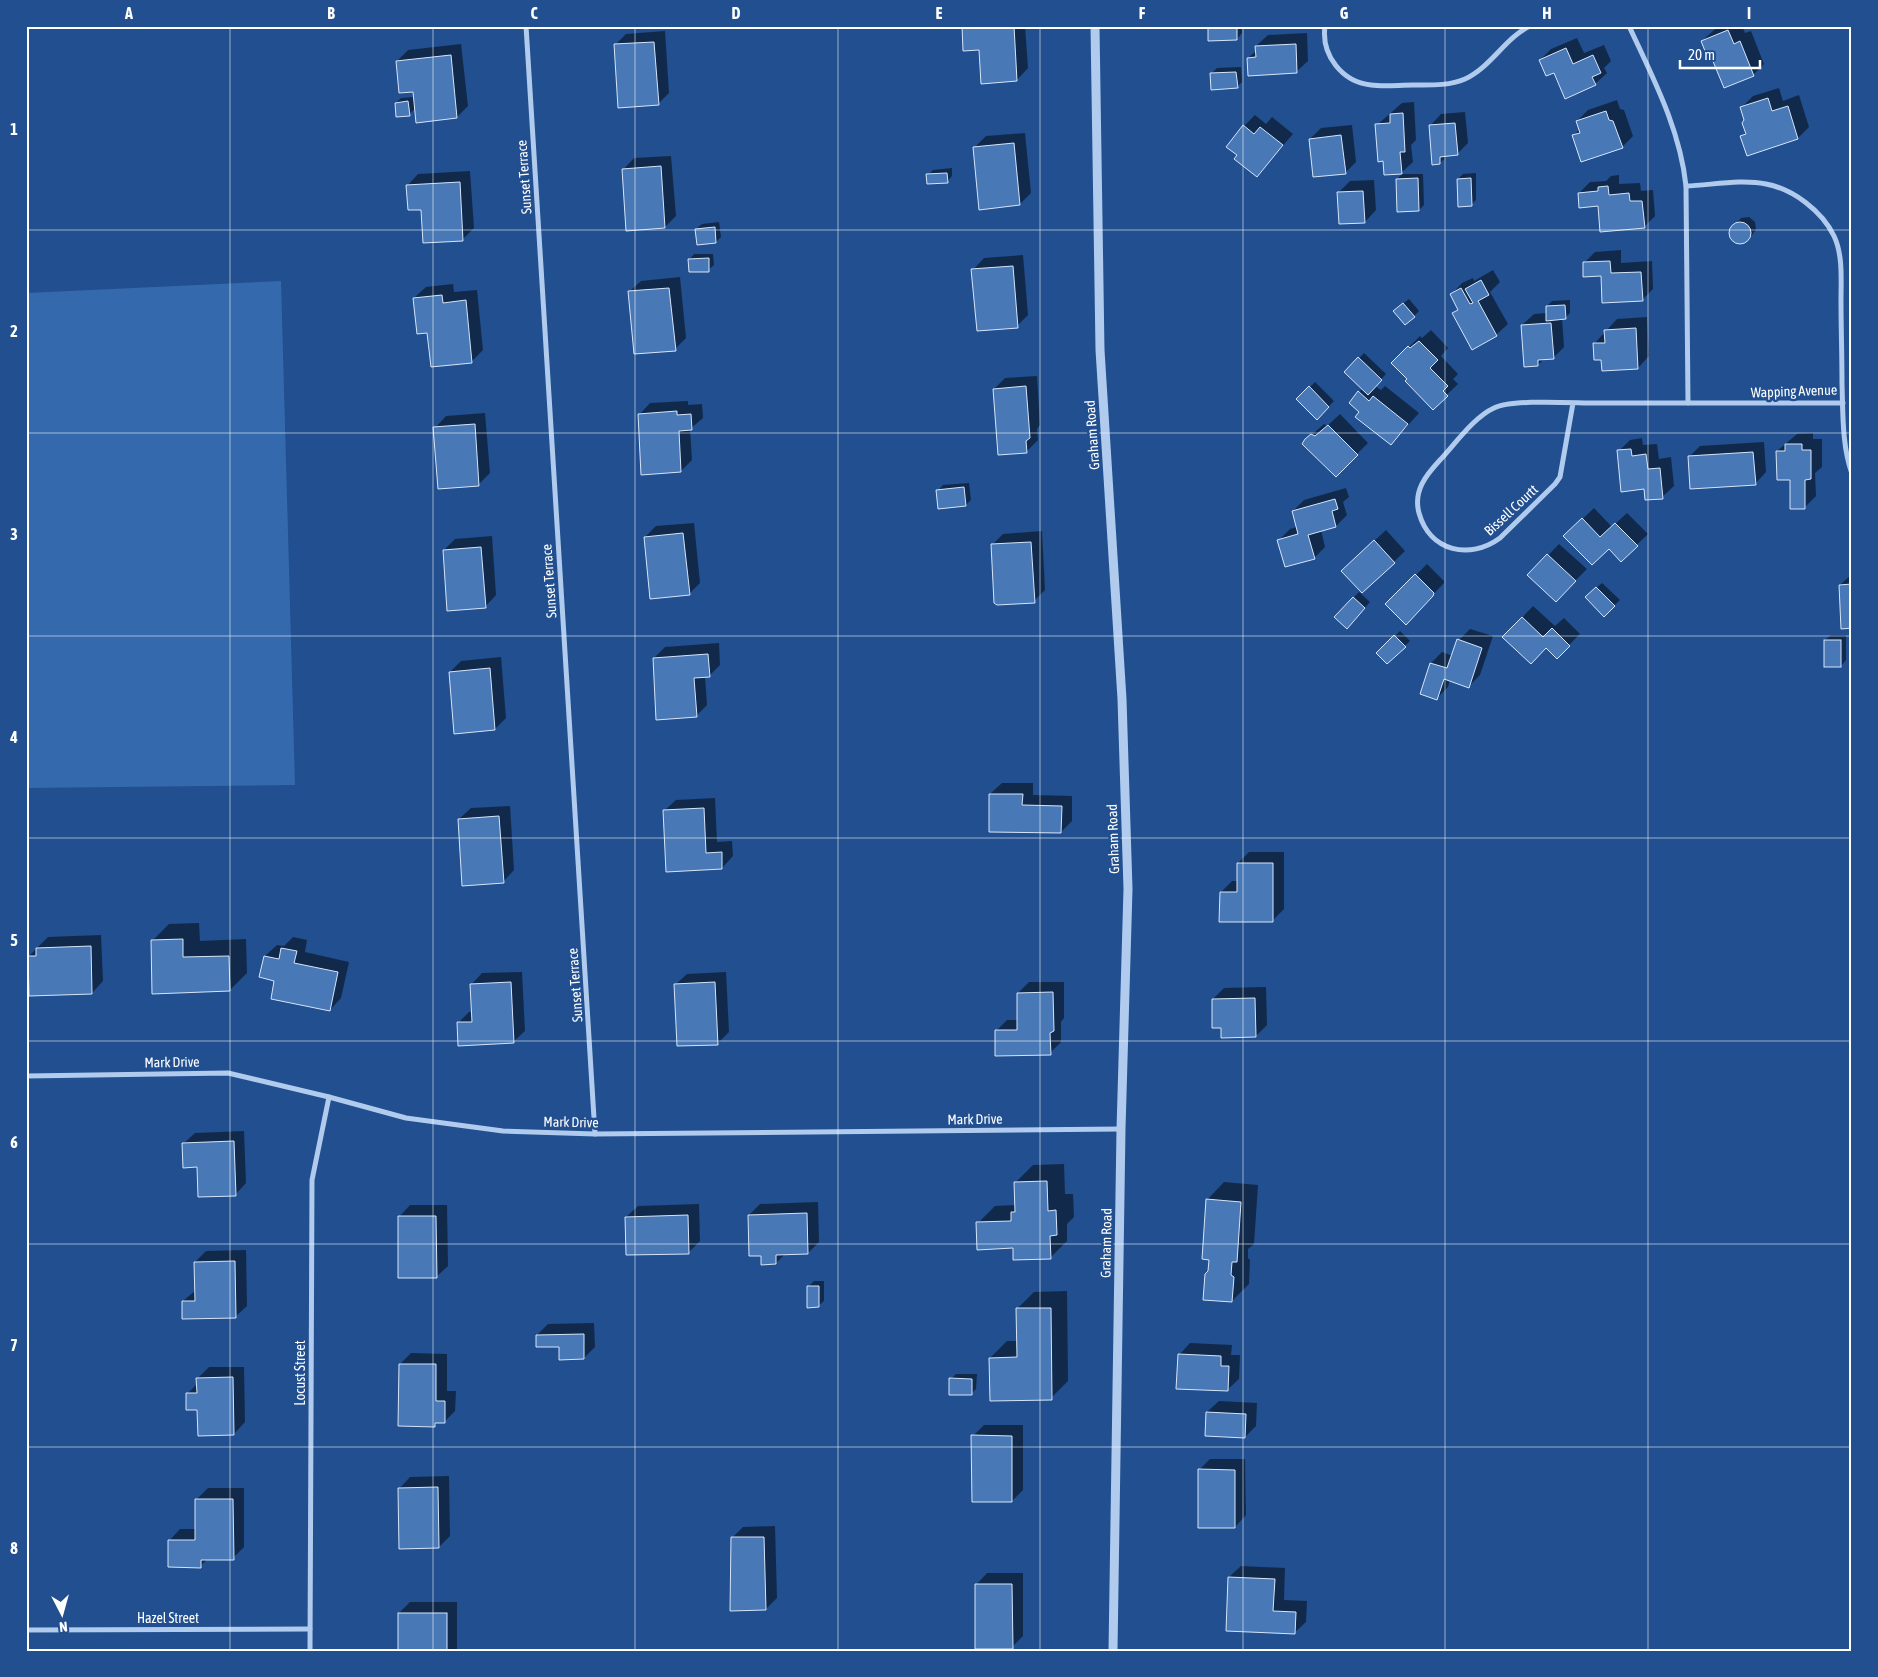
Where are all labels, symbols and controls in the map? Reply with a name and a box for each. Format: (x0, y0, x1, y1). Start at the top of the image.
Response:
text: A (124, 4, 133, 22)
text: B (327, 4, 335, 22)
text: C (530, 4, 538, 22)
text: D (732, 4, 741, 22)
text: E (936, 4, 943, 22)
text: F (1139, 4, 1146, 22)
text: G (1340, 4, 1349, 22)
text: H (1542, 4, 1552, 22)
text: I (1747, 4, 1751, 22)
scale bar (1680, 38, 1760, 70)
text: 20 m (1688, 46, 1715, 63)
text: 1 (10, 120, 18, 138)
street label: Sunset Terrace (513, 139, 535, 215)
text: 2 (10, 322, 18, 340)
street label: Wapping Avenue (1751, 382, 1837, 400)
street label: Graham Road (1082, 400, 1102, 470)
street label: Bissell Courtt (1481, 481, 1541, 539)
text: 3 (10, 525, 18, 543)
street label: Sunset Terrace (538, 543, 560, 619)
text: 4 (9, 728, 18, 746)
street label: Graham Road (1104, 804, 1122, 874)
text: 5 (10, 931, 18, 949)
street label: Sunset Terrace (564, 947, 586, 1023)
street label: Mark Drive (144, 1054, 200, 1070)
street label: Mark Drive (947, 1111, 1003, 1127)
street label: Mark Drive (543, 1114, 599, 1130)
text: 6 (10, 1133, 18, 1151)
street label: Graham Road (1097, 1208, 1115, 1278)
text: 7 (10, 1336, 18, 1354)
street label: Locust Street (292, 1340, 308, 1406)
text: 8 (10, 1539, 18, 1557)
north arrow (38, 1590, 88, 1640)
street label: Hazel Street (137, 1610, 199, 1626)
text: N (58, 1619, 68, 1635)

